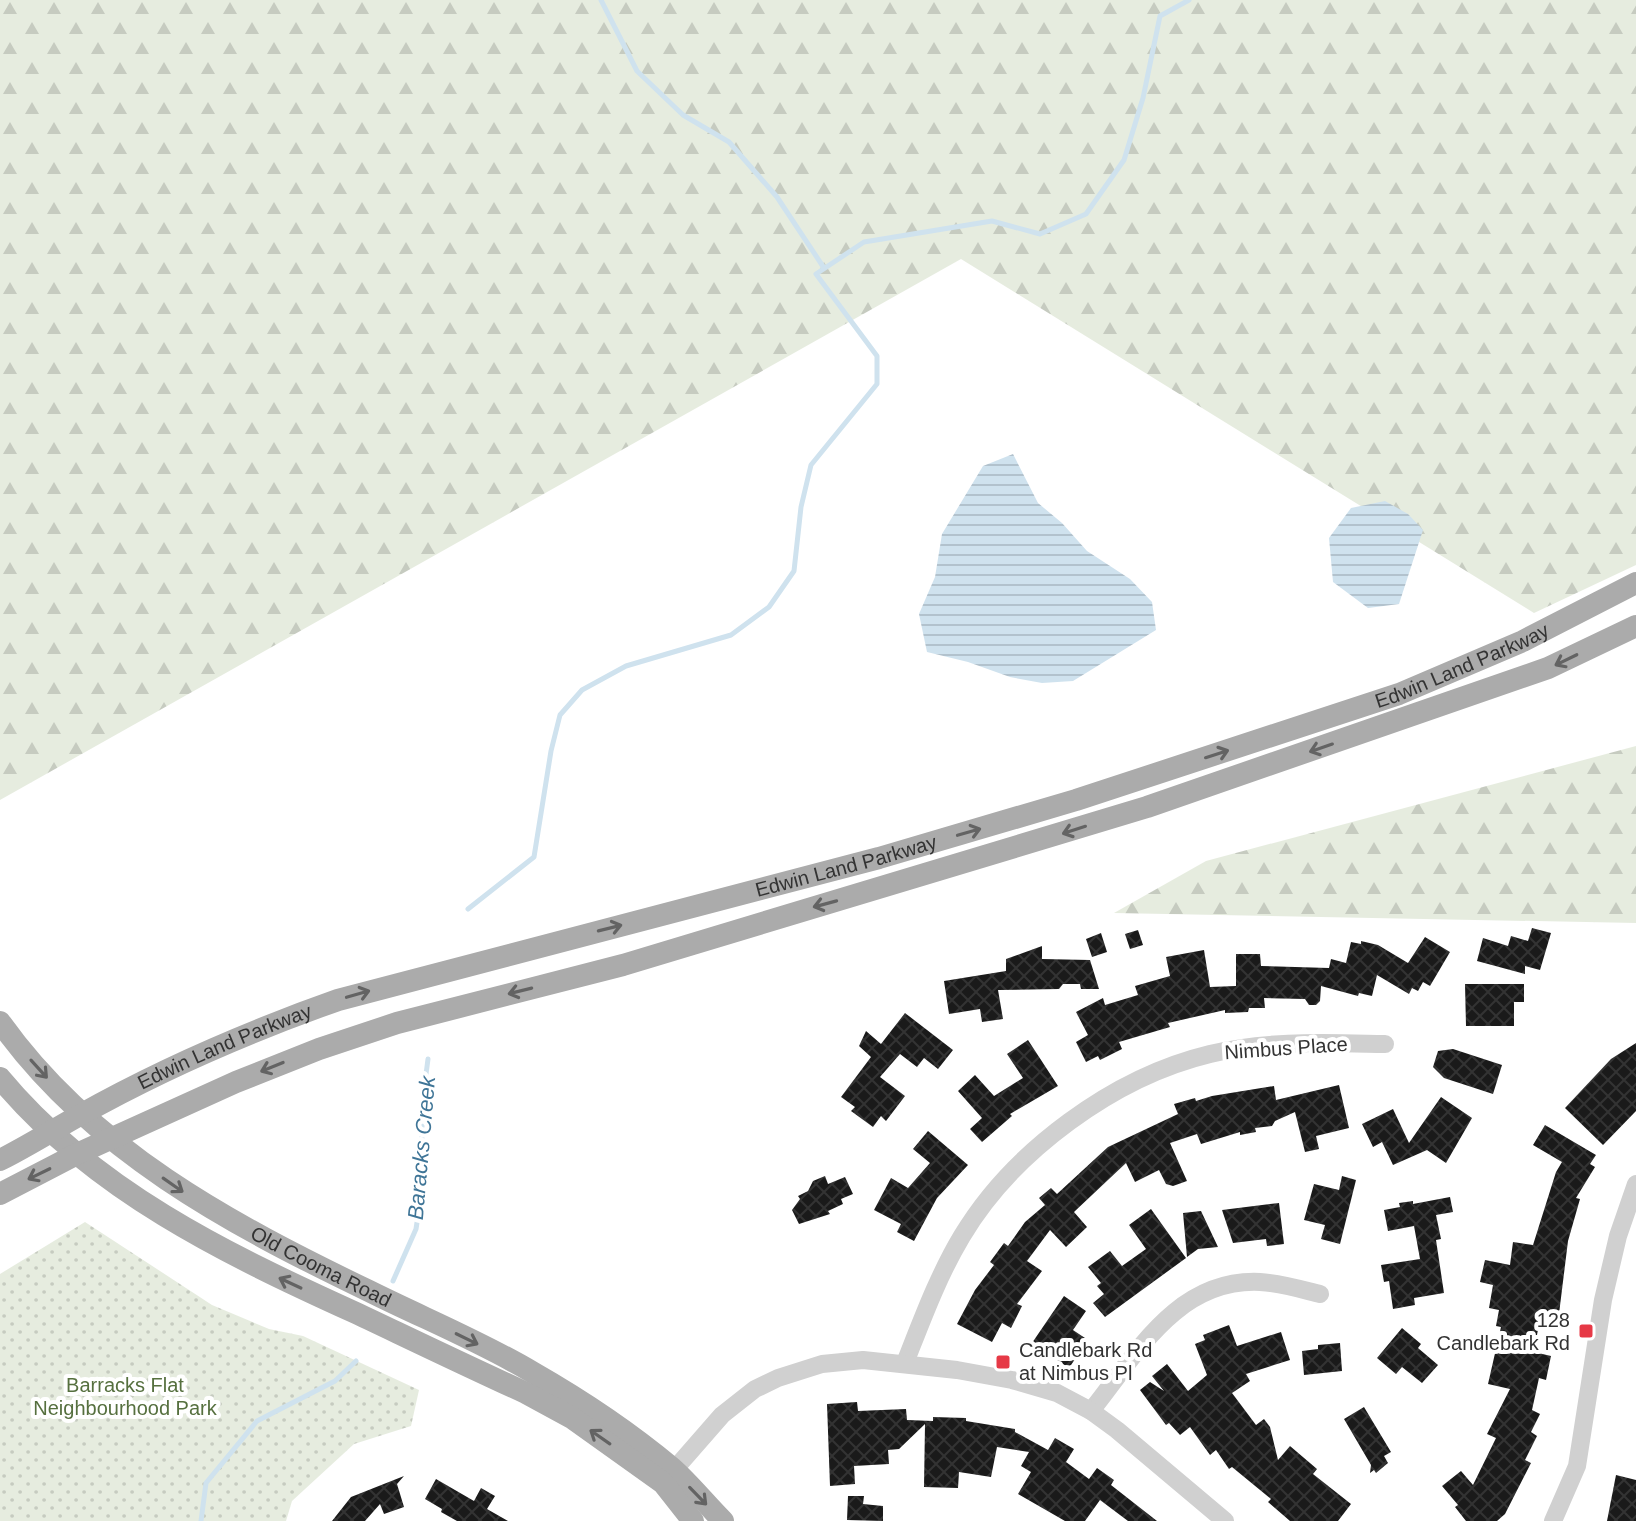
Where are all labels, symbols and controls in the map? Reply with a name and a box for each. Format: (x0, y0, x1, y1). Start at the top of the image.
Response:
street label: Edwin Land Parkway (1372, 619, 1552, 712)
one-way arrow (1554, 653, 1578, 668)
one-way arrow (1309, 741, 1334, 756)
one-way arrow (1204, 746, 1229, 760)
one-way arrow (955, 823, 981, 838)
one-way arrow (1062, 823, 1088, 838)
street label: Edwin Land Parkway (753, 831, 939, 901)
one-way arrow (813, 897, 839, 912)
one-way arrow (596, 920, 622, 935)
one-way arrow (508, 984, 534, 999)
one-way arrow (345, 986, 371, 1001)
street label: Edwin Land Parkway (134, 1000, 314, 1094)
street label: Nimbus Place (1224, 1033, 1348, 1063)
one-way arrow (30, 1059, 48, 1079)
one-way arrow (260, 1061, 285, 1076)
water label: Baracks Creek (403, 1074, 440, 1221)
one-way arrow (27, 1167, 51, 1183)
one-way arrow (161, 1177, 183, 1193)
street label: Old Cooma Road (247, 1222, 395, 1311)
one-way arrow (278, 1275, 302, 1290)
place label: 128 Candlebark Rd (1437, 1309, 1570, 1354)
marker: 128 Candlebark Rd (1577, 1322, 1595, 1340)
one-way arrow (455, 1332, 479, 1347)
place label: Candlebark Rd at Nimbus Pl (1019, 1339, 1152, 1384)
marker: Candlebark Rd at Nimbus Pl (994, 1353, 1012, 1371)
park label: Barracks Flat Neighbourhood Park (33, 1374, 218, 1419)
one-way arrow (589, 1429, 611, 1445)
one-way arrow (689, 1485, 707, 1505)

